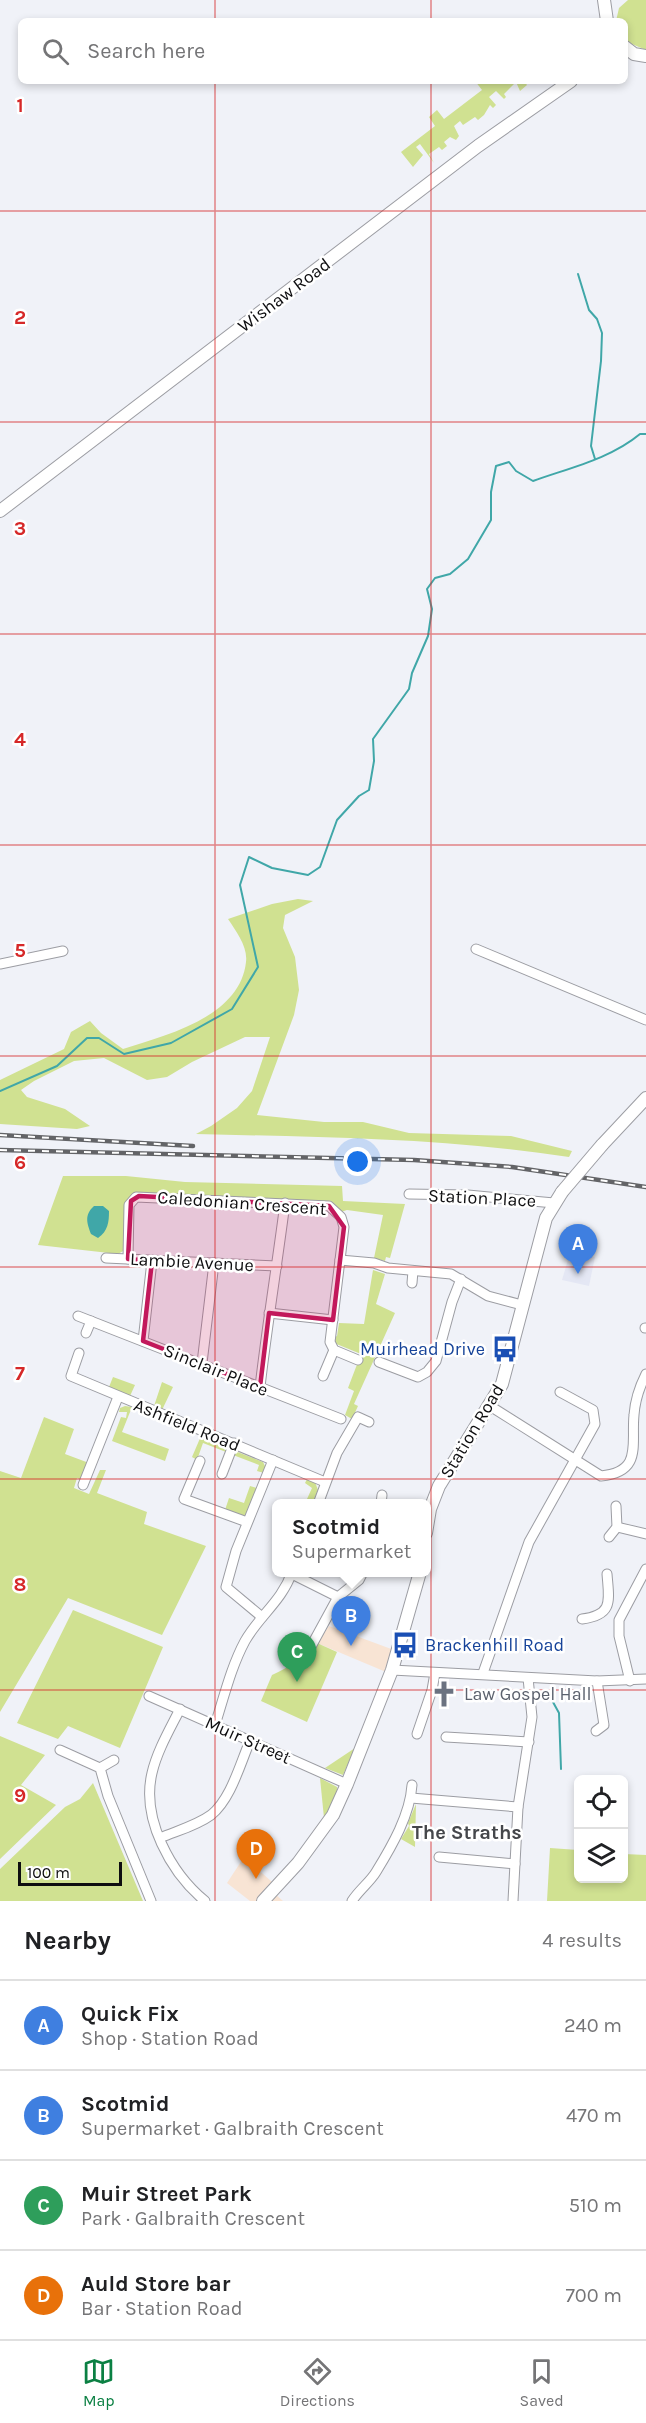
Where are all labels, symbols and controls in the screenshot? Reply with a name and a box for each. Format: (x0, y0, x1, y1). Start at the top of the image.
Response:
search box (18, 18, 628, 84)
icon: search (39, 35, 72, 68)
text: Search here (87, 38, 205, 64)
text: 1 (16, 94, 24, 117)
street label: Wishaw Road (233, 253, 335, 337)
text: 2 (14, 306, 26, 329)
text: 3 (14, 517, 26, 540)
text: 4 (14, 728, 26, 751)
text: 5 (14, 939, 26, 962)
your location (343, 1147, 372, 1176)
text: 6 (14, 1151, 26, 1174)
street label: Station Place (427, 1184, 537, 1212)
street label: Caledonian Crescent (157, 1186, 327, 1220)
pin: A (558, 1224, 598, 1274)
street label: Lambie Avenue (130, 1248, 254, 1276)
bus stop icon: Muirhead Drive (490, 1334, 520, 1364)
place label: Muirhead Drive (360, 1338, 485, 1360)
street label: Sinclair Place (160, 1339, 272, 1401)
text: 7 (15, 1362, 25, 1385)
street label: Station Road (435, 1380, 509, 1482)
street label: Ashfield Road (131, 1394, 243, 1456)
popup (272, 1499, 431, 1577)
text: Scotmid (292, 1514, 380, 1540)
text: Supermarket (292, 1540, 411, 1563)
text: 8 (14, 1573, 26, 1596)
pin: B (332, 1596, 370, 1646)
bus stop icon: Brackenhill Road (390, 1630, 420, 1660)
pin: C (278, 1632, 316, 1682)
place label: Brackenhill Road (425, 1634, 564, 1656)
church icon: Law Gospel Hall (429, 1679, 459, 1709)
place label: Law Gospel Hall (464, 1683, 592, 1705)
street label: Muir Street (202, 1711, 295, 1769)
map controls (574, 1775, 628, 1883)
button: locate (574, 1775, 628, 1829)
text: 9 (14, 1784, 26, 1807)
district label: The Straths (412, 1821, 522, 1844)
button: layers (574, 1829, 628, 1883)
pin: D (236, 1830, 276, 1879)
scale bar (18, 1859, 122, 1886)
text: 100 m (27, 1863, 70, 1882)
text: Nearby (24, 1925, 111, 1956)
text: 4 results (542, 1929, 622, 1952)
text: Quick Fix (81, 2001, 179, 2027)
text: A (37, 2014, 50, 2037)
text: 240 m (564, 2014, 622, 2037)
text: Shop · Station Road (81, 2027, 259, 2050)
text: Scotmid (81, 2091, 169, 2117)
text: B (37, 2104, 50, 2127)
text: 470 m (566, 2104, 622, 2127)
text: Supermarket · Galbraith Crescent (81, 2117, 384, 2140)
text: Muir Street Park (81, 2181, 252, 2207)
text: C (37, 2194, 50, 2217)
text: 510 m (569, 2194, 622, 2217)
text: Park · Galbraith Crescent (81, 2207, 305, 2230)
text: Auld Store bar (81, 2271, 230, 2297)
text: D (37, 2284, 50, 2307)
text: 700 m (565, 2284, 622, 2307)
text: Bar · Station Road (81, 2297, 243, 2320)
tab: Map (82, 2355, 115, 2410)
tab: Directions (280, 2355, 355, 2410)
tab: Saved (520, 2355, 564, 2410)

